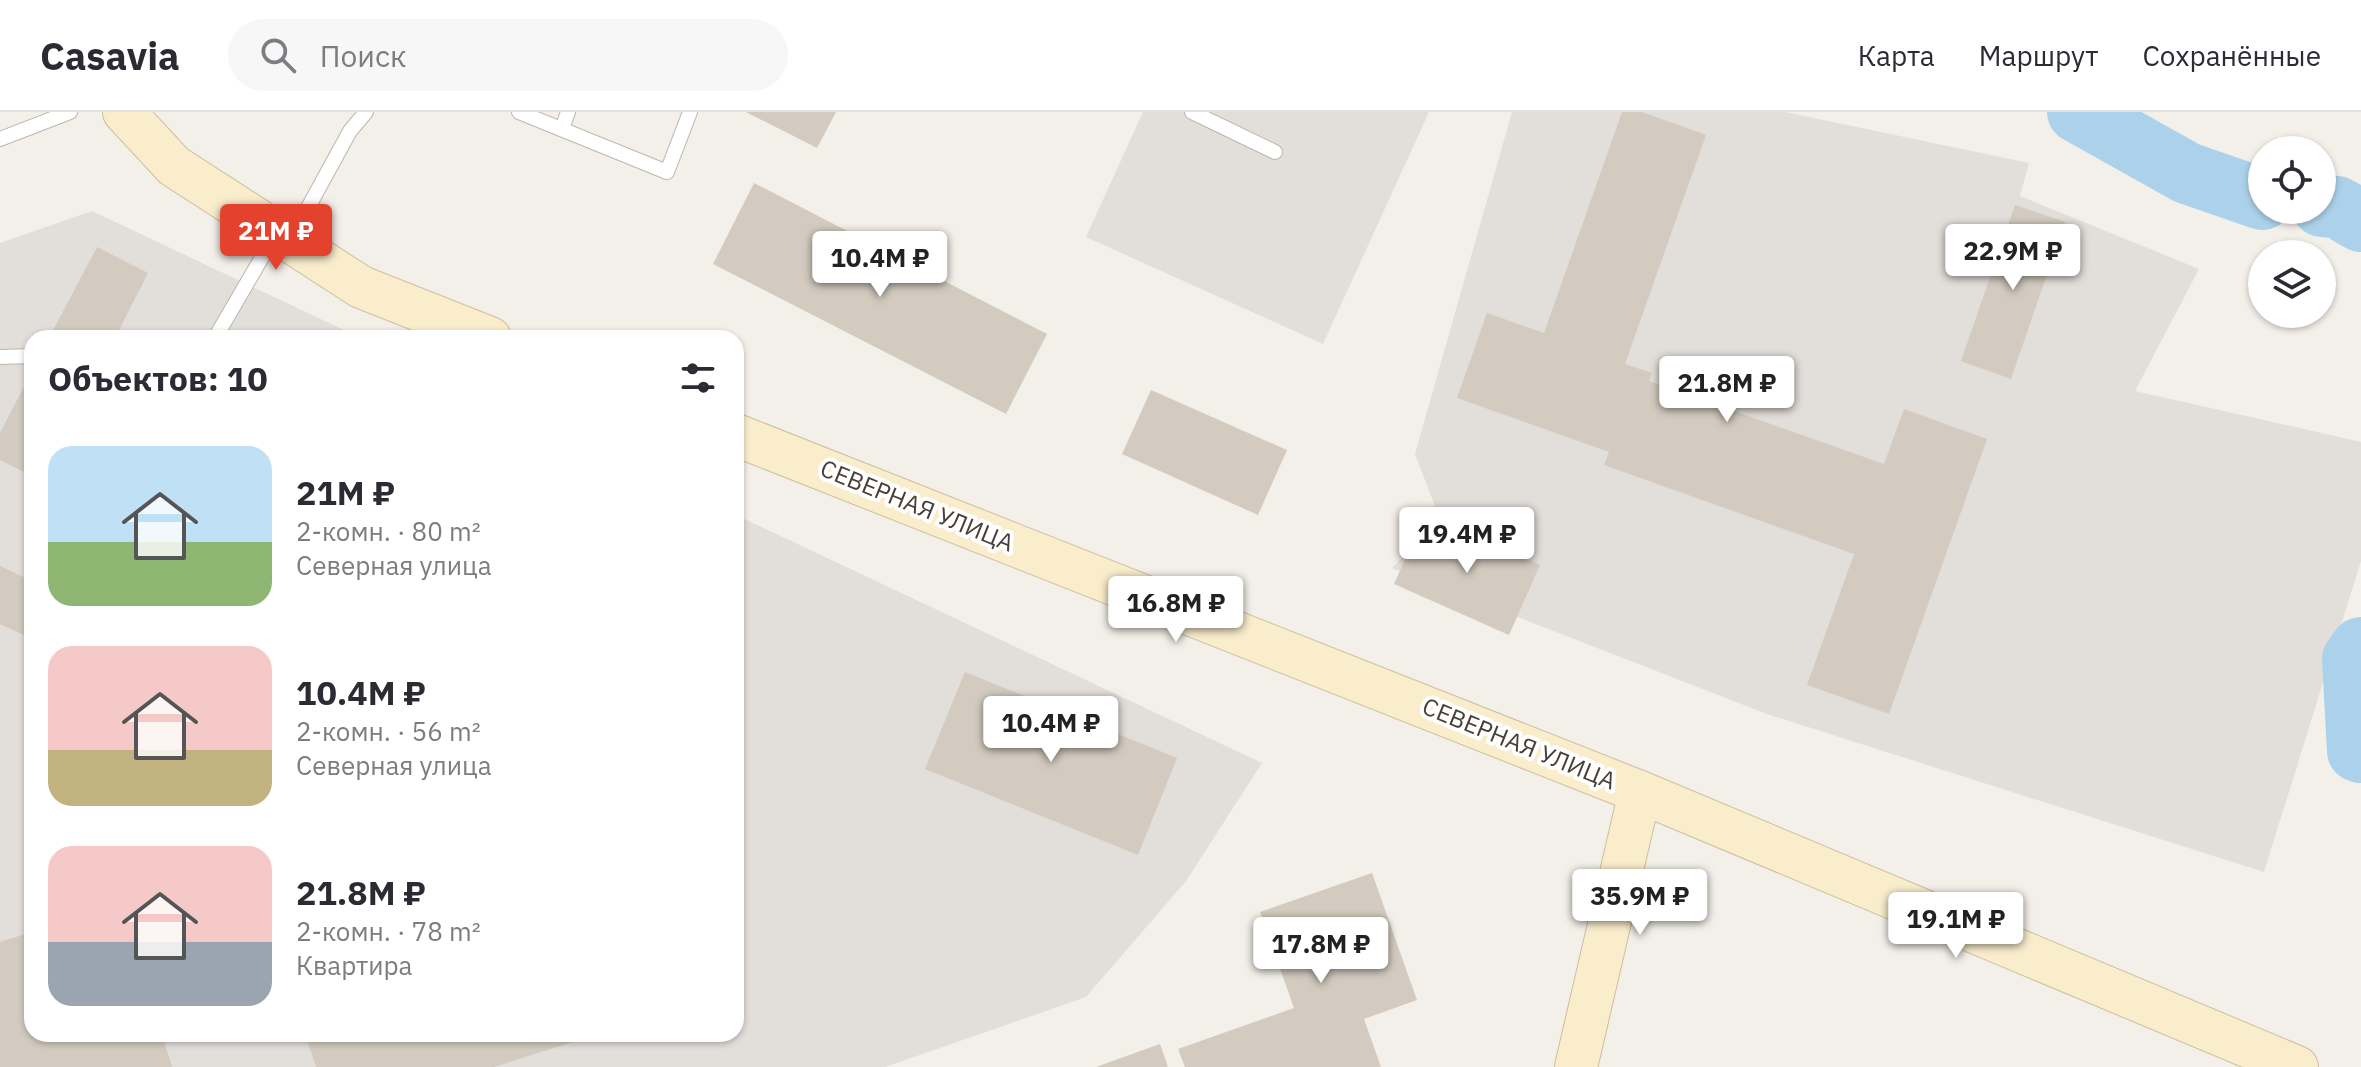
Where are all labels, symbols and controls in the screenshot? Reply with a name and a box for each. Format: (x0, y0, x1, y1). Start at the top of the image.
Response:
search box (228, 19, 788, 91)
text: Casavia (40, 31, 180, 80)
icon: search (256, 33, 300, 77)
text: Поиск (320, 36, 407, 75)
text: Карта (1858, 37, 1935, 74)
text: Маршрут (1979, 37, 2098, 74)
text: Сохранённые (2142, 37, 2321, 74)
map controls (2248, 136, 2336, 328)
button: locate (2248, 136, 2336, 224)
pin: 21M ₽ (220, 204, 332, 272)
text: 21M ₽ (238, 213, 314, 247)
pin: 22.9M ₽ (1939, 224, 2087, 292)
pin: 10.4M ₽ (806, 231, 954, 299)
text: 22.9M ₽ (1963, 233, 2063, 267)
text: 10.4M ₽ (830, 240, 930, 274)
button: layers (2248, 240, 2336, 328)
text: Объектов: 10 (48, 356, 268, 400)
icon: filters (676, 356, 720, 400)
pin: 21.8M ₽ (1653, 356, 1801, 424)
text: 21.8M ₽ (1677, 365, 1777, 399)
street label: СЕВЕРНАЯ УЛИЦА (816, 452, 1019, 558)
text: 21M ₽ (296, 470, 395, 514)
icon: home (112, 478, 208, 574)
pin: 19.4M ₽ (1393, 507, 1541, 575)
text: 2-комн. · 80 m² (296, 514, 481, 548)
text: 19.4M ₽ (1417, 516, 1517, 550)
text: Северная улица (296, 548, 492, 582)
pin: 16.8M ₽ (1102, 576, 1250, 644)
text: 16.8M ₽ (1126, 585, 1226, 619)
text: 10.4M ₽ (296, 670, 426, 714)
icon: home (112, 678, 208, 774)
street label: СЕВЕРНАЯ УЛИЦА (1418, 690, 1621, 796)
pin: 10.4M ₽ (977, 696, 1125, 764)
text: 10.4M ₽ (1001, 705, 1101, 739)
text: 2-комн. · 56 m² (296, 714, 481, 748)
text: Северная улица (296, 748, 492, 782)
pin: 35.9M ₽ (1566, 869, 1714, 937)
text: 21.8M ₽ (296, 870, 426, 914)
icon: home (112, 878, 208, 974)
text: 35.9M ₽ (1590, 878, 1690, 912)
pin: 19.1M ₽ (1882, 892, 2030, 960)
text: 19.1M ₽ (1906, 901, 2006, 935)
text: 2-комн. · 78 m² (296, 914, 481, 948)
pin: 17.8M ₽ (1247, 917, 1395, 985)
text: 17.8M ₽ (1271, 926, 1371, 960)
text: Квартира (296, 948, 413, 982)

